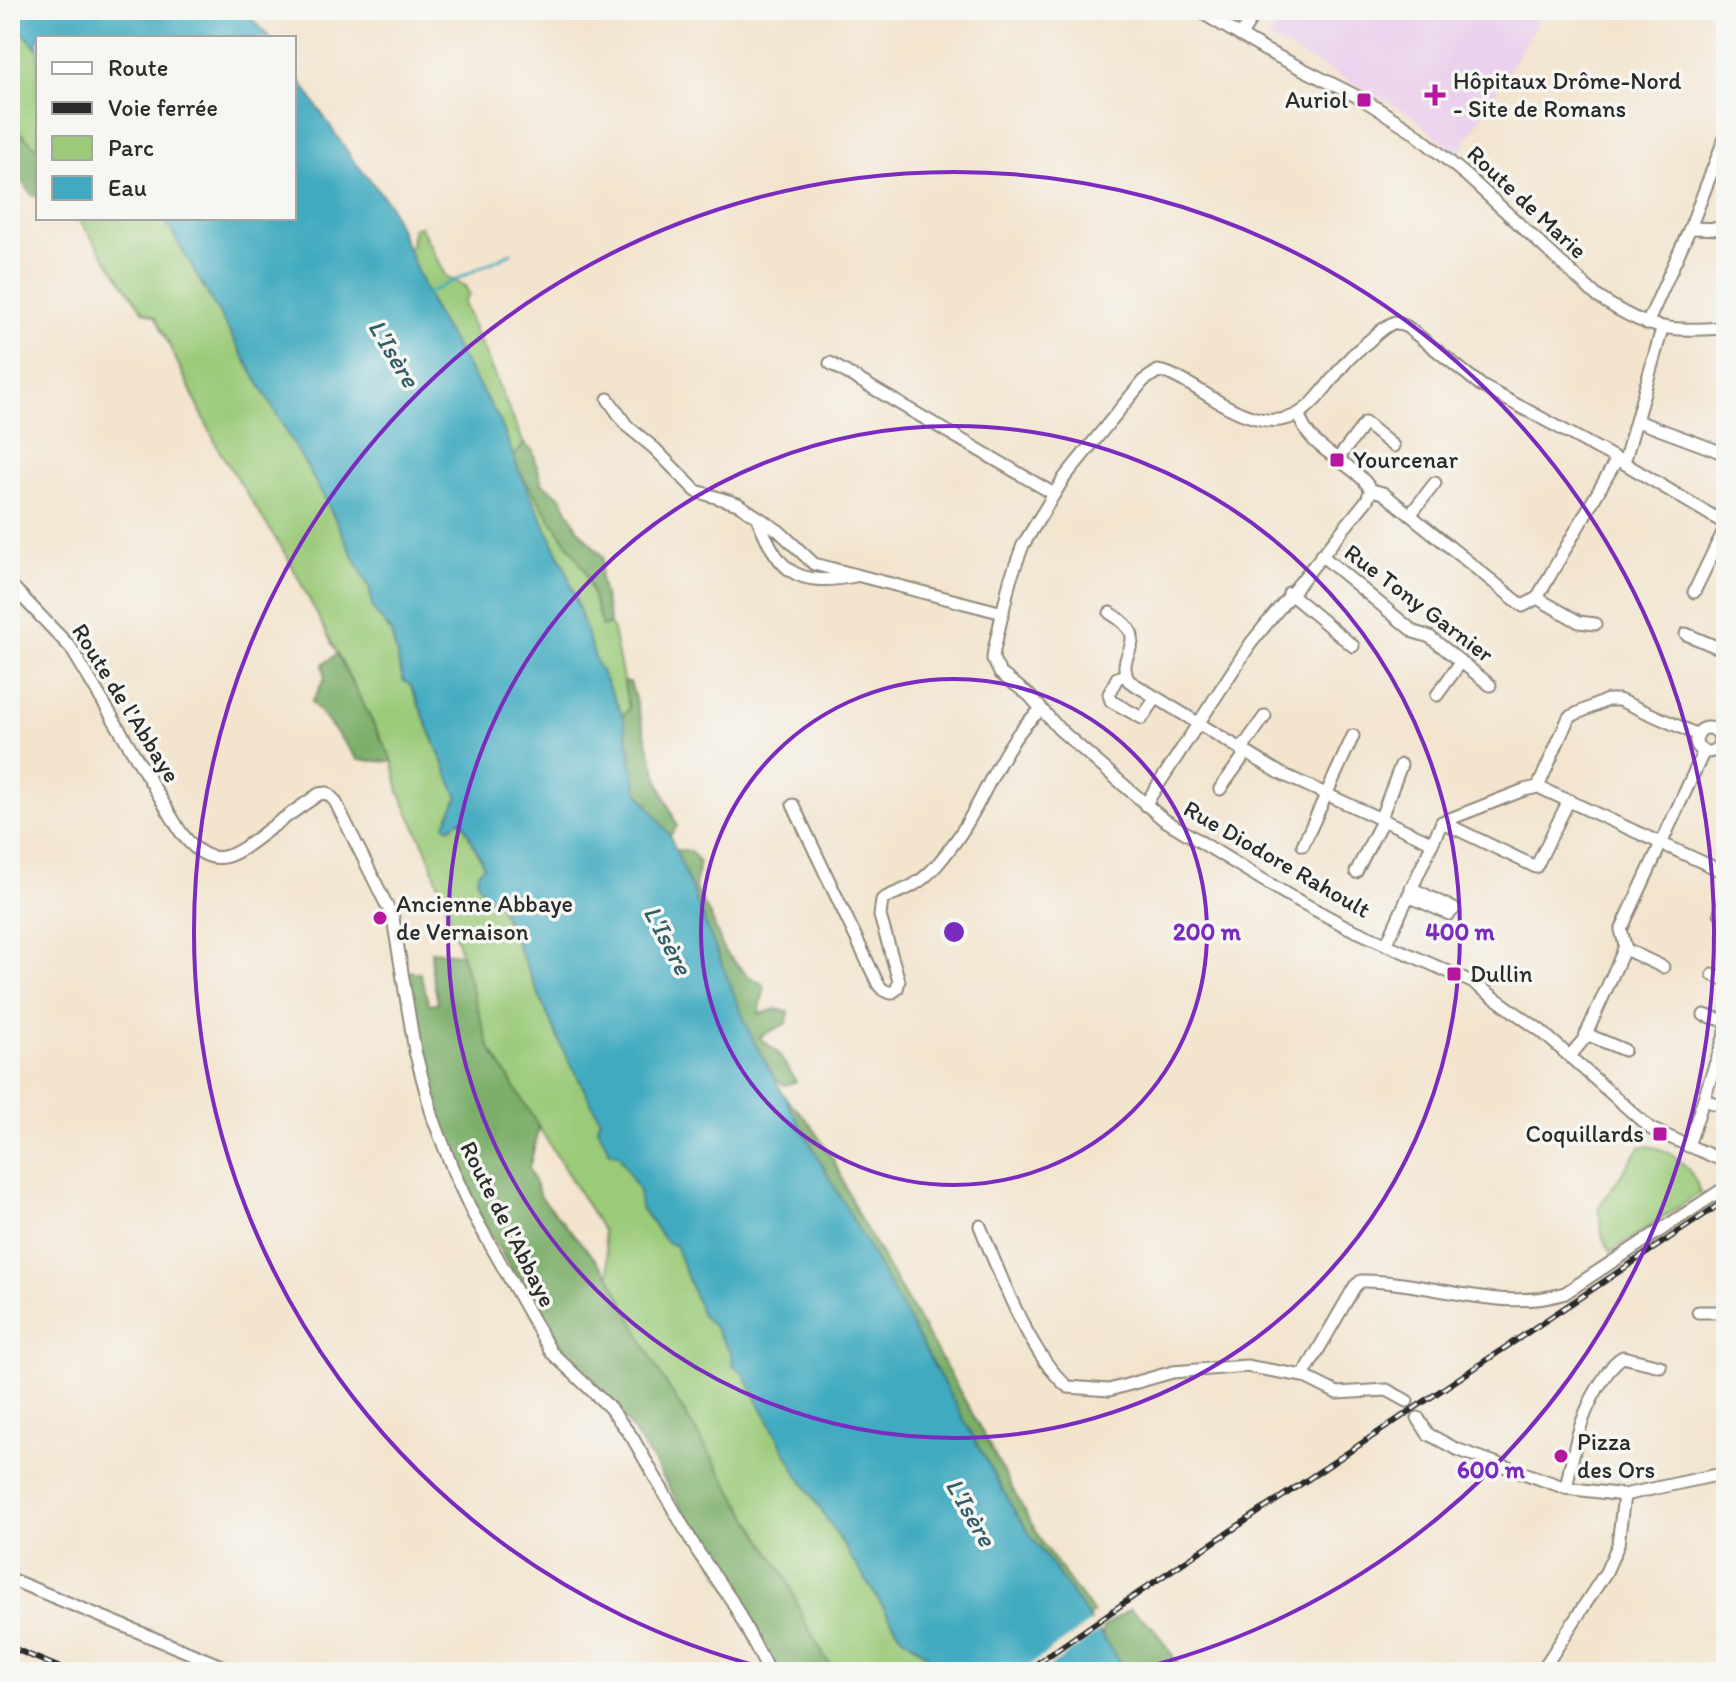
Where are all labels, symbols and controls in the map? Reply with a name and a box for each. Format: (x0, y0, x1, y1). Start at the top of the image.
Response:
legend (36, 36, 296, 220)
text: Route (108, 53, 168, 82)
place label: Hôpitaux Drôme-Nord - Site de Romans (1453, 66, 1681, 123)
marker: Hôpitaux Drôme-Nord - Site de Romans (1424, 84, 1446, 106)
place label: Auriol (1285, 85, 1348, 114)
marker: Auriol (1355, 91, 1373, 109)
text: Voie ferrée (108, 93, 218, 122)
text: Parc (108, 133, 154, 162)
street label: Route de Marie (1461, 139, 1593, 264)
text: Eau (108, 173, 147, 202)
water label: L'Isère (361, 313, 428, 394)
place label: Yourcenar (1353, 445, 1459, 474)
marker: Yourcenar (1328, 451, 1346, 469)
street label: Rue Tony Garnier (1339, 537, 1500, 668)
street label: Route de l'Abbaye (66, 618, 187, 788)
street label: Rue Diodore Rahoult (1179, 793, 1376, 924)
place label: Ancienne Abbaye de Vernaison (396, 889, 573, 946)
water label: L'Isère (637, 900, 700, 982)
marker: Ancienne Abbaye de Vernaison (371, 909, 389, 927)
text: 200 m (1173, 917, 1242, 946)
text: 400 m (1425, 917, 1496, 946)
centre of rings (940, 918, 968, 946)
place label: Dullin (1470, 959, 1533, 988)
marker: Dullin (1445, 965, 1463, 983)
place label: Coquillards (1526, 1119, 1644, 1148)
marker: Coquillards (1651, 1125, 1669, 1143)
street label: Route de l'Abbaye (454, 1136, 563, 1312)
place label: Pizza des Ors (1577, 1427, 1655, 1484)
marker: Pizza des Ors (1552, 1447, 1570, 1465)
text: 600 m (1457, 1455, 1526, 1484)
water label: L'Isère (939, 1472, 1004, 1553)

